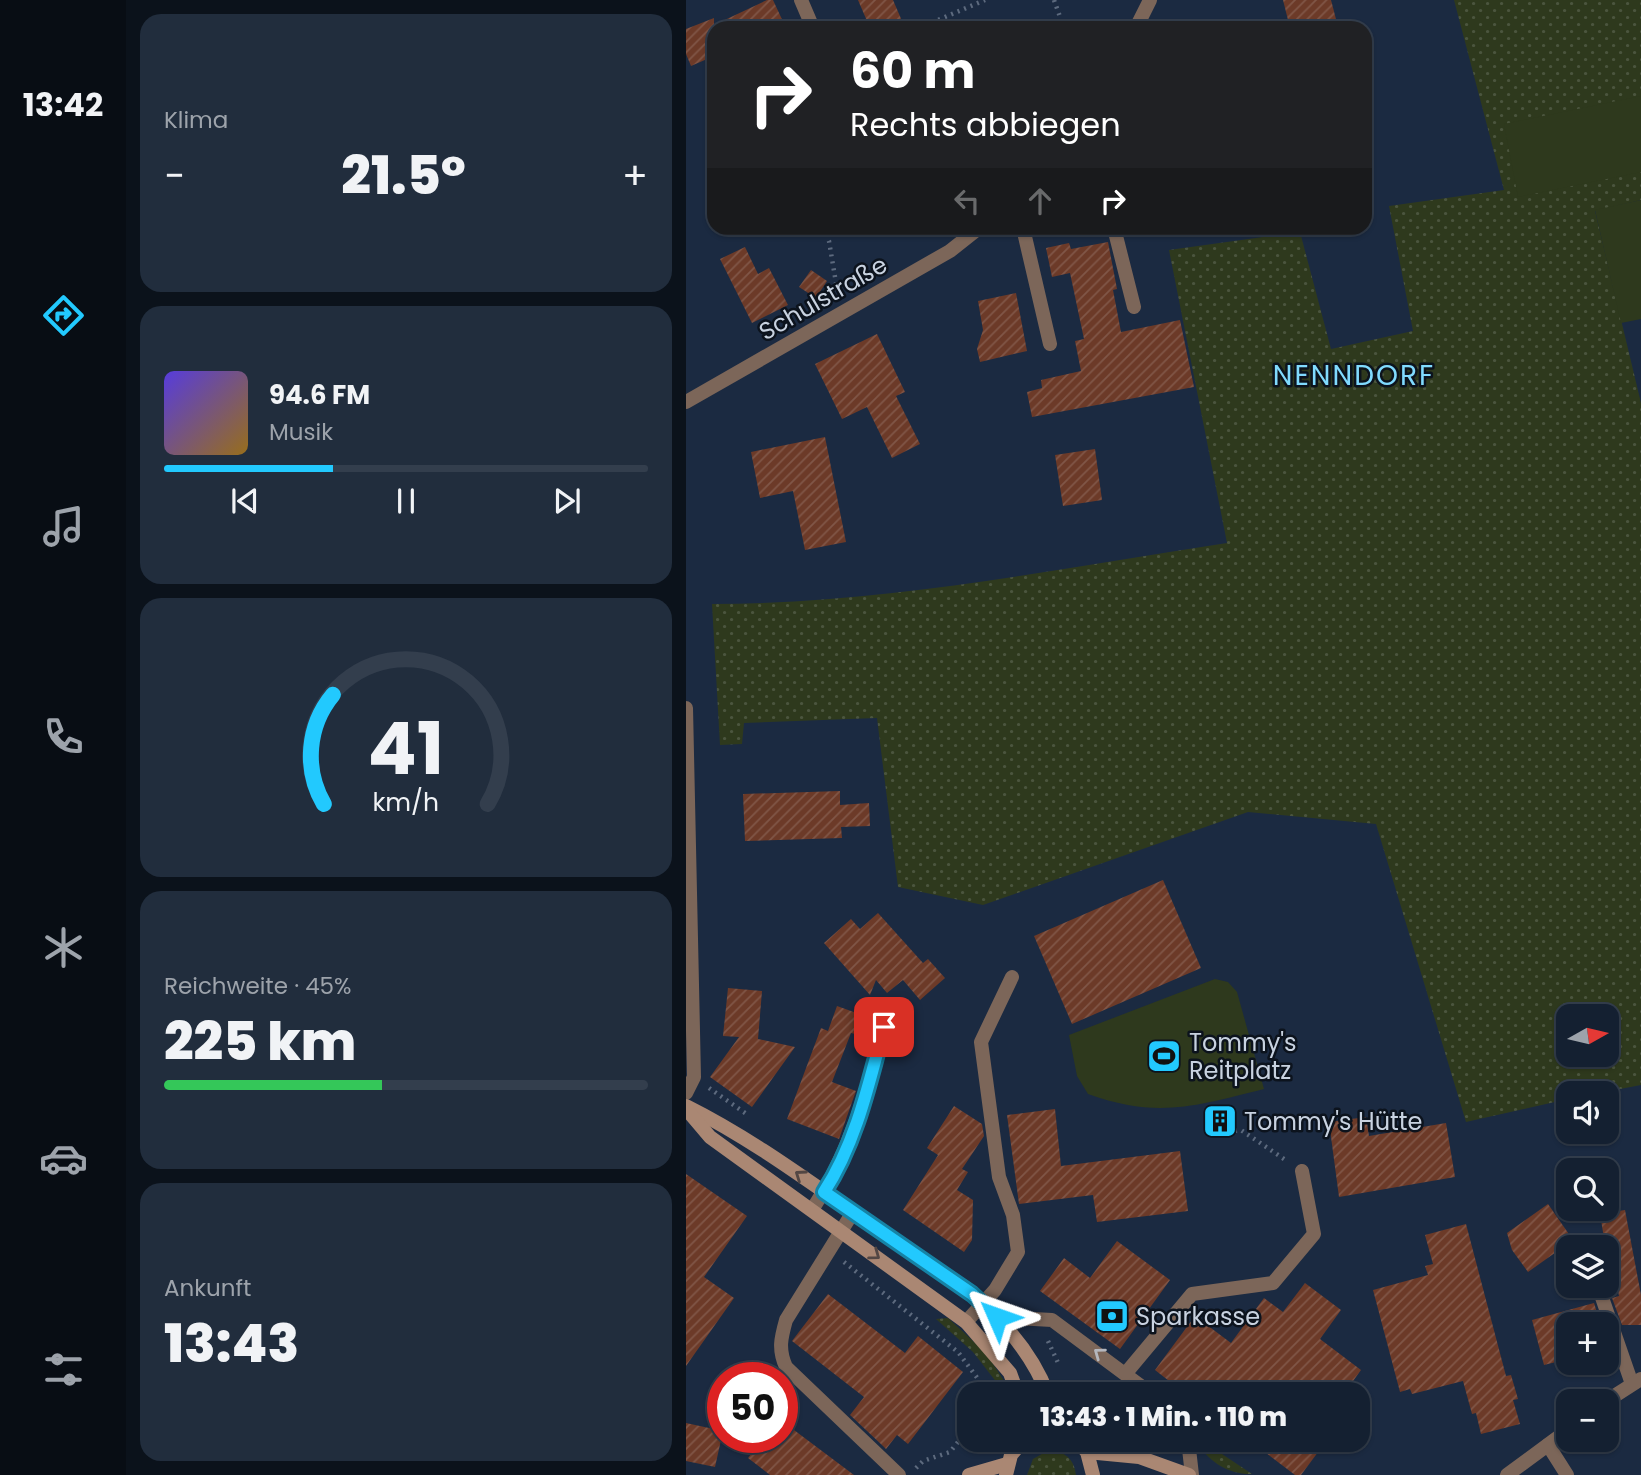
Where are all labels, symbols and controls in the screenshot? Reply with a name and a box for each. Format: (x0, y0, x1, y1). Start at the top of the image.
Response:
text: 60 m (850, 37, 975, 105)
icon: right (735, 49, 826, 140)
text: 13:42 (23, 82, 103, 127)
text: Rechts abbiegen (850, 102, 1121, 147)
text: Klima (164, 104, 228, 136)
text: 21.5° (341, 139, 466, 212)
text: − (164, 149, 185, 202)
text: + (622, 149, 648, 202)
icon: left (948, 182, 986, 220)
icon: ahead (1021, 182, 1059, 220)
icon: right (1094, 182, 1132, 220)
street label: Schulstraße (753, 248, 893, 348)
icon: directions (39, 291, 88, 340)
district label: NENNDORF (1273, 356, 1435, 395)
text: 94.6 FM (269, 377, 370, 413)
text: Musik (269, 416, 333, 448)
icon: previous (226, 482, 264, 520)
icon: pause (387, 482, 425, 520)
icon: next (548, 482, 586, 520)
icon: music (39, 502, 88, 551)
text: 41 (368, 698, 444, 799)
icon: phone (39, 712, 88, 761)
text: km/h (373, 784, 439, 819)
icon: climate (39, 923, 88, 972)
text: Reichweite · 45% (164, 970, 352, 1002)
pin (854, 997, 914, 1057)
north arrow (1556, 1004, 1619, 1068)
map controls (1556, 1004, 1619, 1452)
text: 225 km (164, 1005, 356, 1078)
icon: arrive (865, 1008, 903, 1046)
place label: Tommy's Reitplatz (1189, 1026, 1297, 1087)
sports icon: Tommy's Reitplatz (1145, 1037, 1183, 1075)
button: sound (1556, 1081, 1619, 1144)
building icon: Tommy's Hütte (1201, 1102, 1239, 1140)
place label: Tommy's Hütte (1244, 1105, 1422, 1138)
icon: car (39, 1134, 88, 1183)
button: search (1556, 1158, 1619, 1221)
one-way arrow (795, 1171, 808, 1183)
button: layers (1556, 1235, 1619, 1298)
one-way arrow (867, 1247, 880, 1259)
text: Ankunft (164, 1272, 251, 1304)
position arrow (960, 1280, 1034, 1354)
bank icon: Sparkasse (1093, 1297, 1131, 1335)
place label: Sparkasse (1136, 1300, 1260, 1333)
text: 13:43 (164, 1307, 299, 1380)
button: + (1556, 1312, 1619, 1375)
icon: filters (39, 1345, 88, 1394)
one-way arrow (1094, 1349, 1106, 1361)
speed limit sign: 50 (707, 1362, 798, 1453)
button: − (1556, 1389, 1619, 1452)
text: 13:43 · 1 Min. · 110 m (1040, 1399, 1287, 1435)

